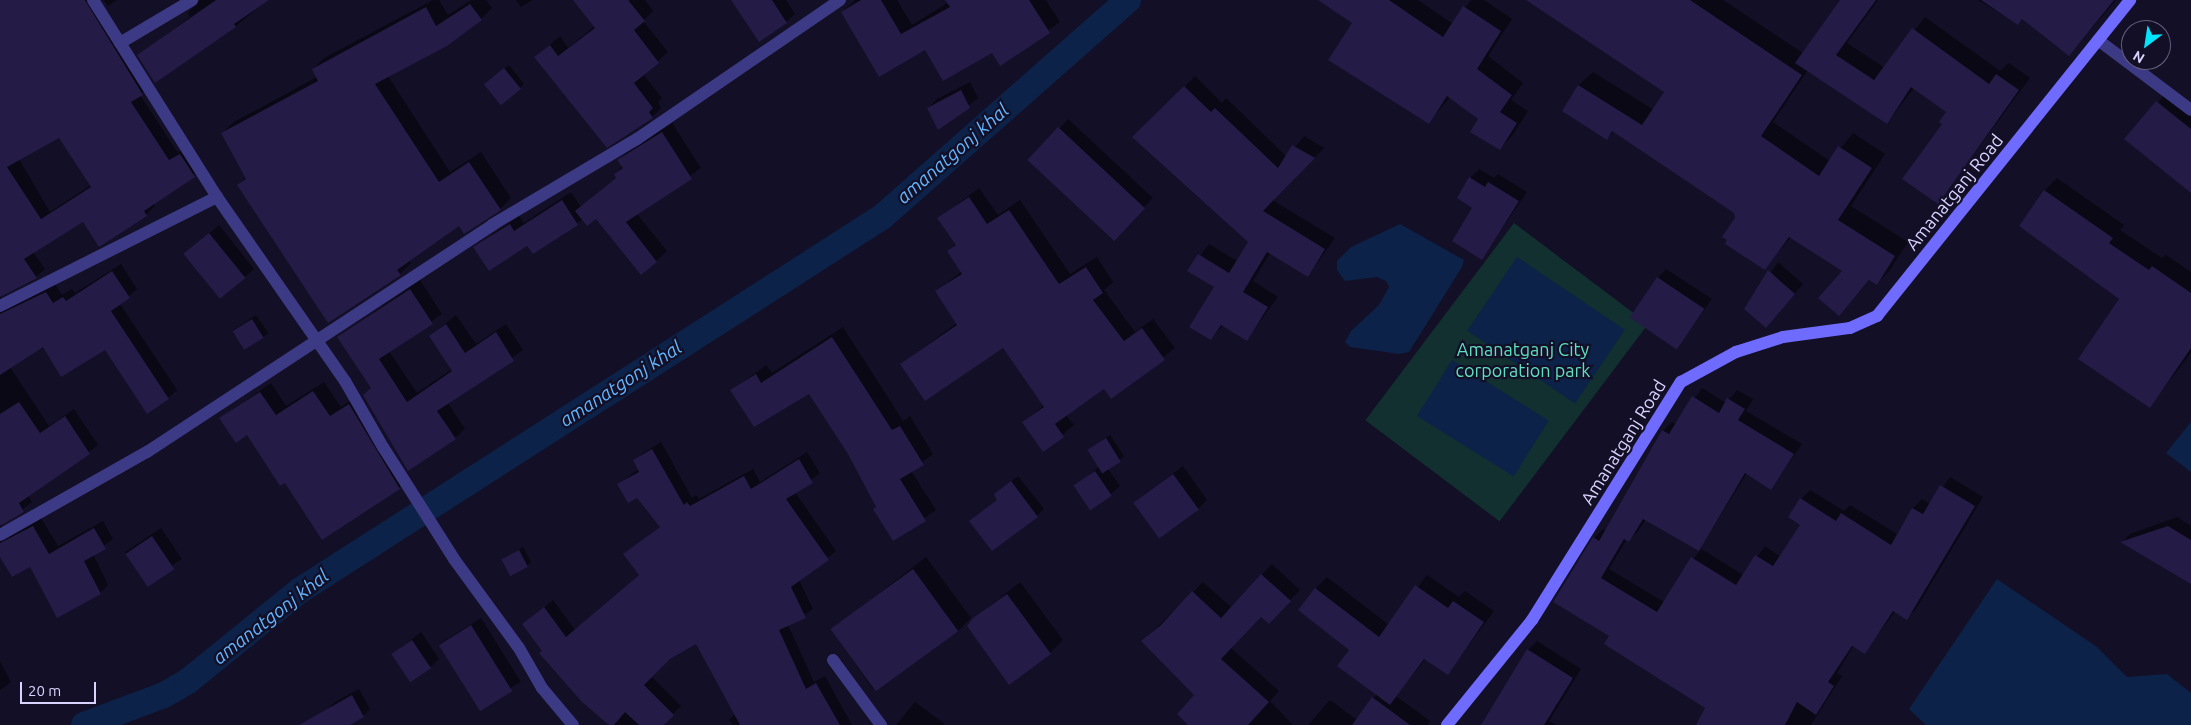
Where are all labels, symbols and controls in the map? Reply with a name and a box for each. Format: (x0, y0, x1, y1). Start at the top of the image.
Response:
north arrow (2121, 20, 2171, 70)
text: N (2130, 47, 2147, 67)
water label: amanatgonj khal (892, 99, 1014, 209)
street label: Amanatganj Road (1901, 130, 2007, 254)
water label: amanatgonj khal (556, 336, 686, 432)
park label: Amanatganj City corporation park (1456, 339, 1590, 382)
street label: Amanatganj Road (1576, 376, 1670, 508)
water label: amanatgonj khal (208, 565, 334, 669)
scale bar (22, 672, 99, 704)
text: 20 m (28, 682, 61, 699)

